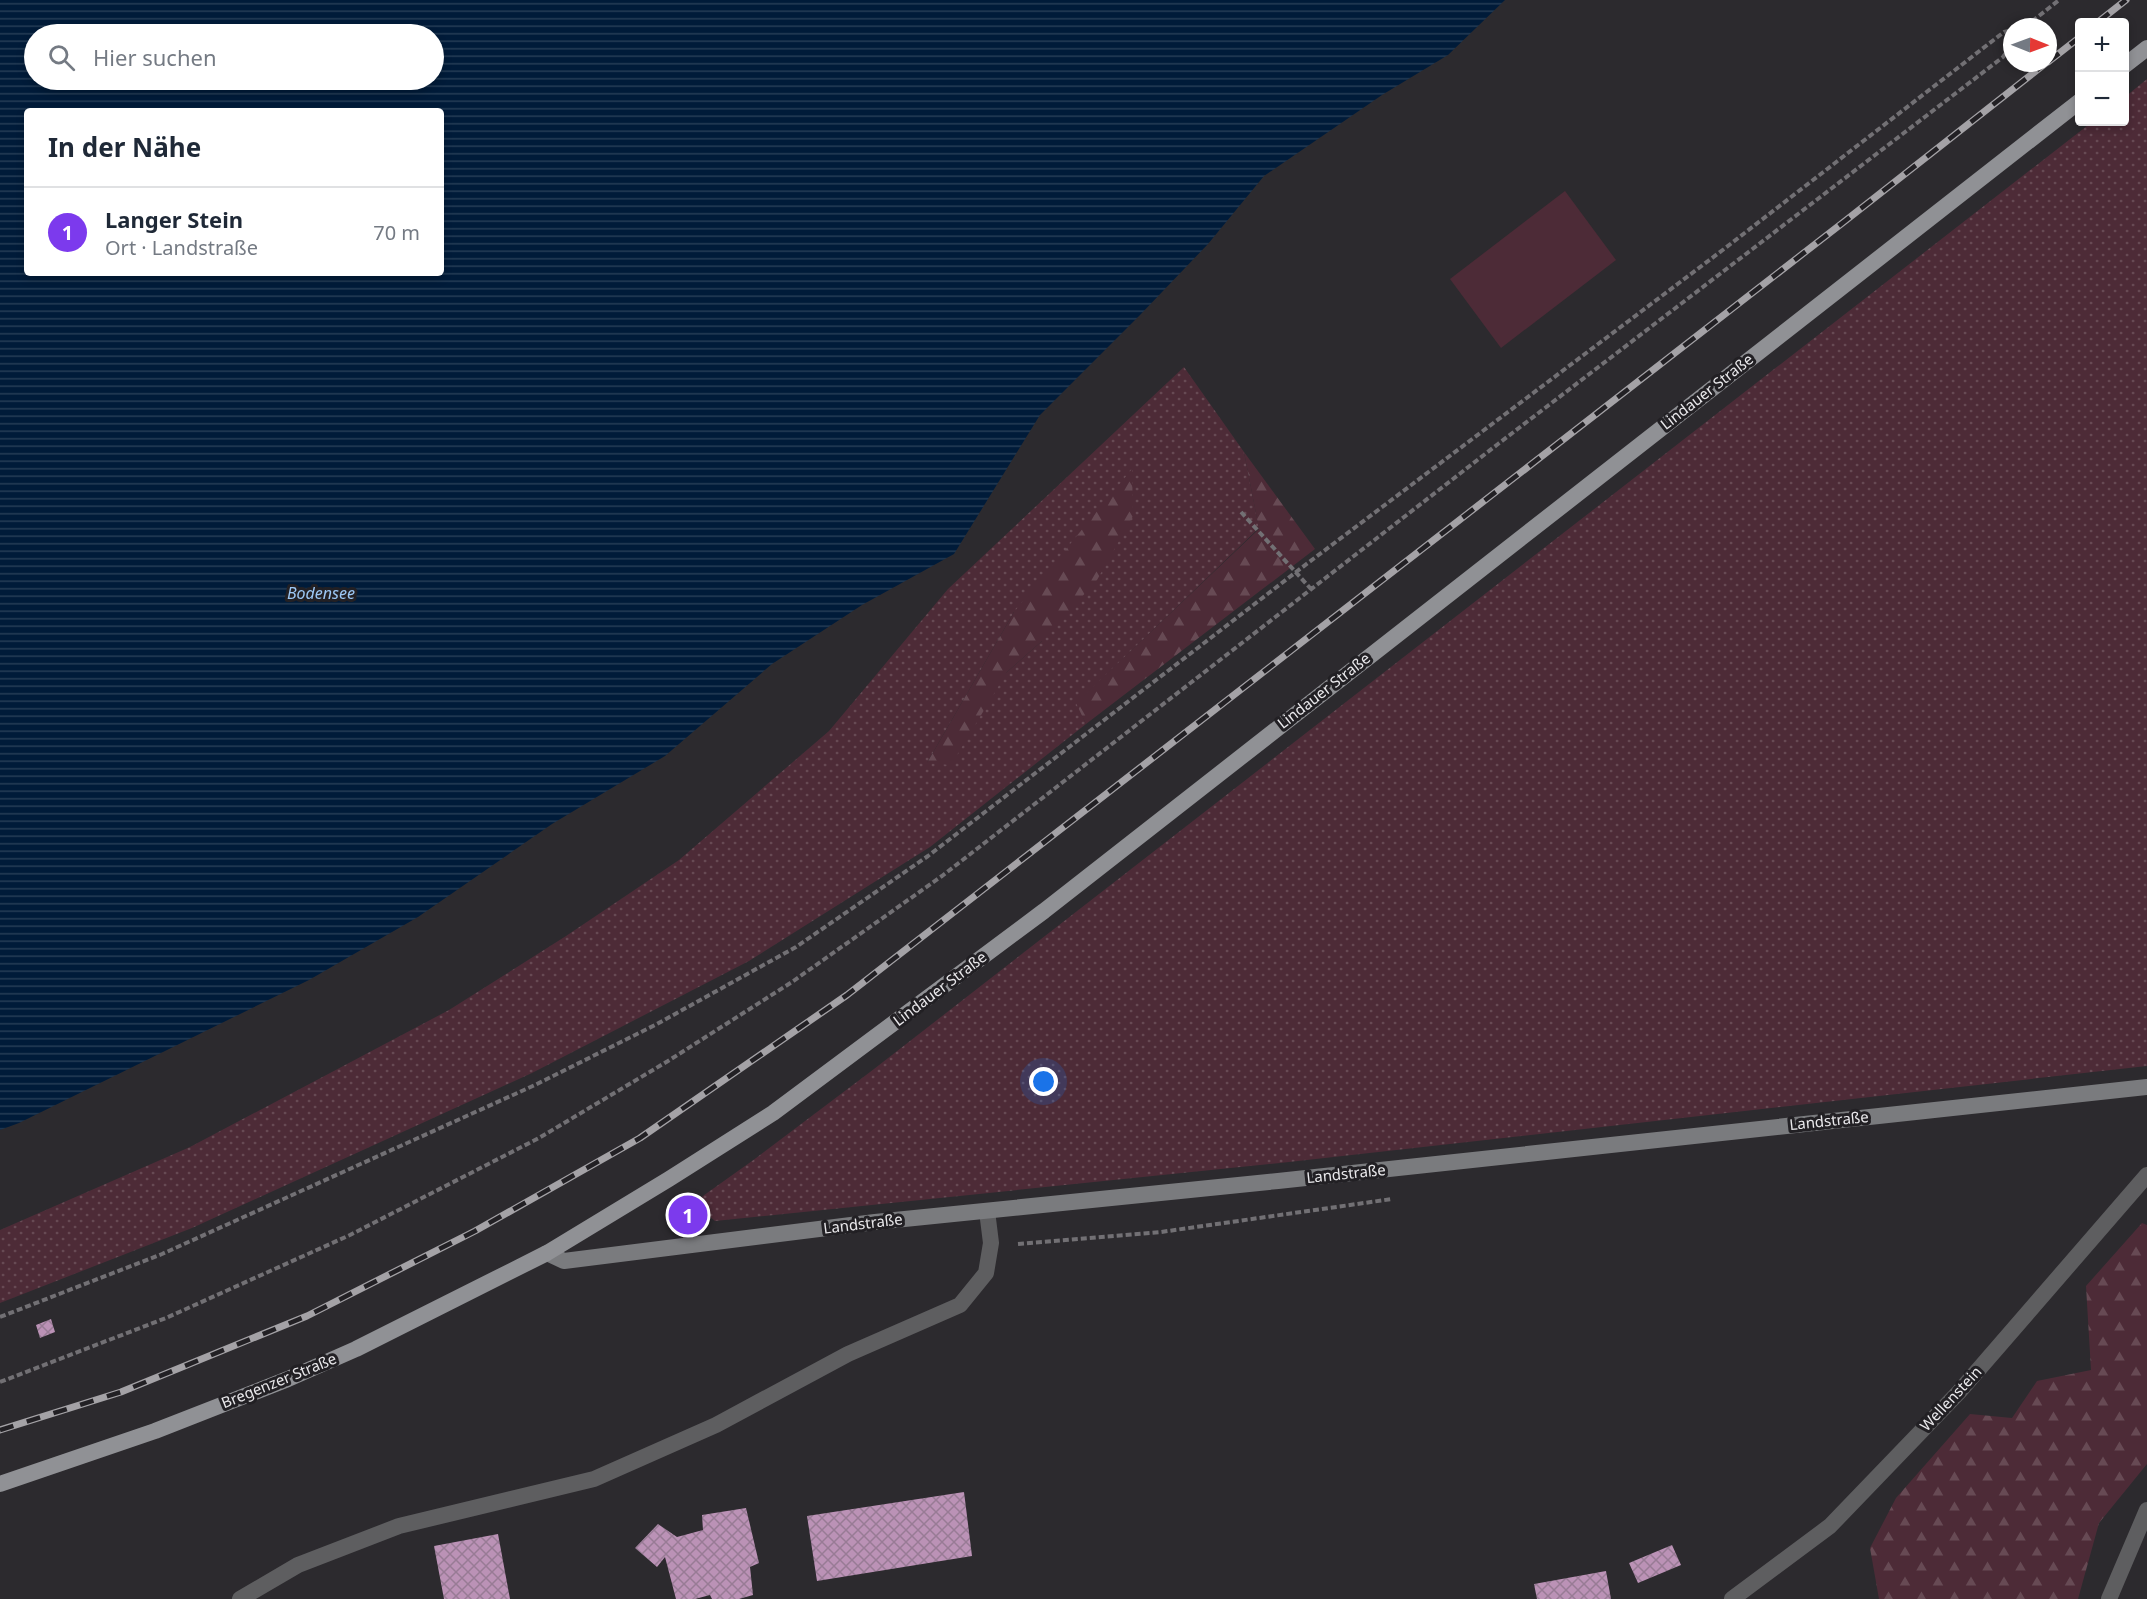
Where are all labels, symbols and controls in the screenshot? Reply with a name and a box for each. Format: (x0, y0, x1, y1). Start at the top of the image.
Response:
north arrow (2003, 18, 2057, 72)
map controls (2075, 18, 2129, 126)
button: + (2075, 18, 2129, 72)
search box (24, 24, 444, 90)
icon: search (45, 41, 78, 74)
text: Hier suchen (93, 42, 217, 72)
button: − (2075, 72, 2129, 126)
text: In der Nähe (48, 129, 201, 165)
text: Langer Stein (105, 204, 243, 234)
text: 1 (62, 219, 73, 246)
text: 70 m (373, 219, 420, 246)
text: Ort · Landstraße (105, 234, 258, 261)
street label: Lindauer Straße (1656, 349, 1757, 434)
water label: Bodensee (287, 582, 355, 604)
street label: Lindauer Straße (1273, 648, 1374, 733)
street label: Lindauer Straße (889, 946, 990, 1030)
your location (1029, 1067, 1058, 1096)
street label: Landstraße (1788, 1106, 1870, 1134)
street label: Landstraße (1305, 1159, 1387, 1187)
pin: 1 (668, 1192, 708, 1238)
street label: Landstraße (822, 1208, 904, 1238)
street label: Bregenzer Straße (218, 1348, 339, 1412)
street label: Wellenstein (1915, 1362, 1985, 1435)

